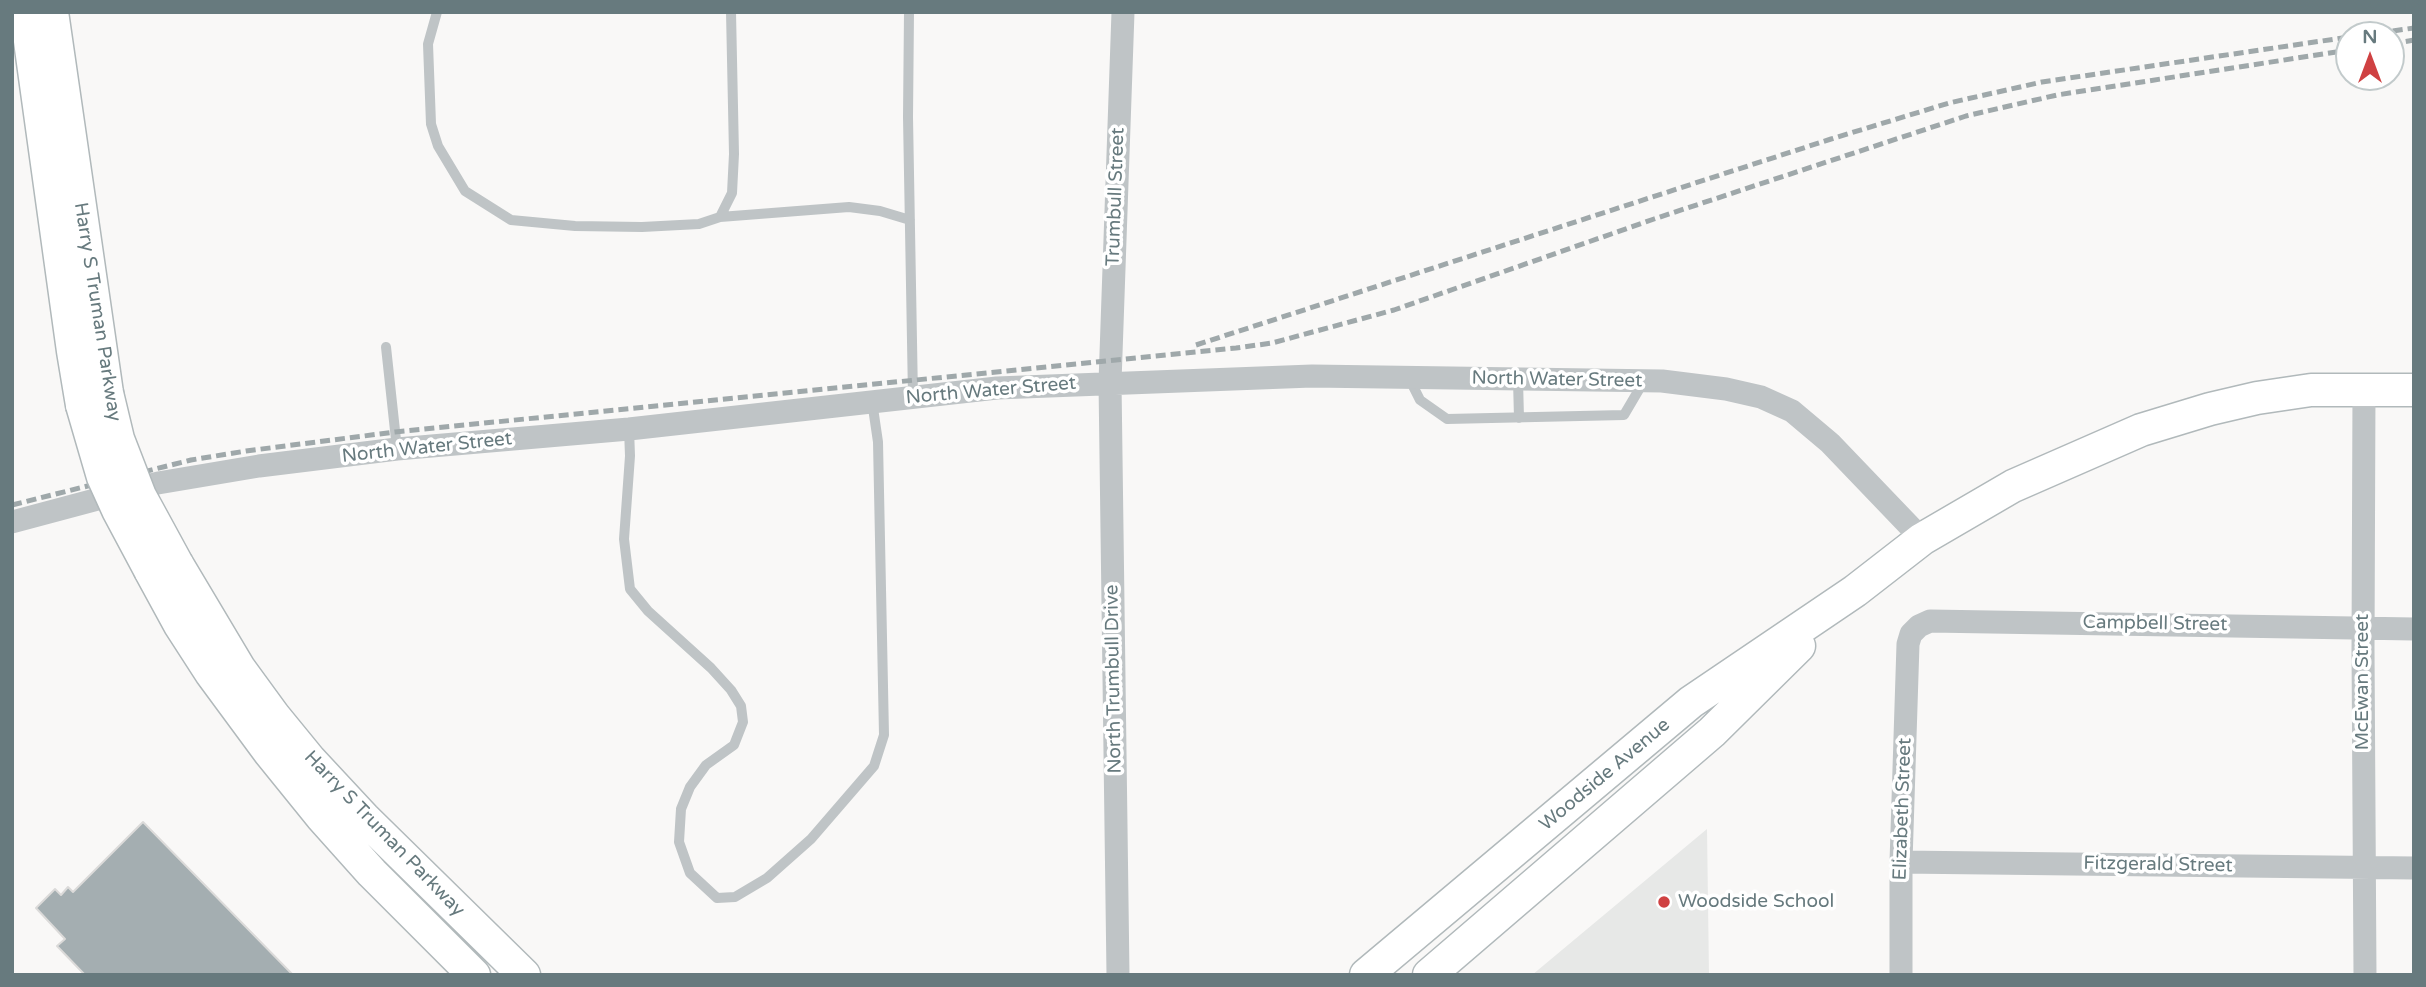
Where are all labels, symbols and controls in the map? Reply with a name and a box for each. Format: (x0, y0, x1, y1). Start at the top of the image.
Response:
north arrow (2335, 21, 2405, 91)
text: N (2362, 26, 2378, 48)
street label: Trumbull Street (1102, 127, 1130, 267)
street label: Harry S Truman Parkway (68, 201, 126, 423)
street label: North Water Street (1471, 367, 1643, 393)
street label: North Water Street (905, 372, 1077, 410)
street label: North Water Street (341, 428, 513, 468)
street label: North Trumbull Drive (1101, 584, 1127, 774)
street label: Campbell Street (2082, 611, 2228, 637)
street label: McEwan Street (2352, 614, 2374, 750)
street label: Woodside Avenue (1535, 714, 1675, 836)
street label: Elizabeth Street (1889, 737, 1917, 881)
street label: Harry S Truman Parkway (299, 746, 469, 922)
street label: Fitzgerald Street (2083, 852, 2233, 878)
place label: Woodside School (1678, 891, 1834, 913)
marker: Woodside School (1656, 894, 1672, 910)

